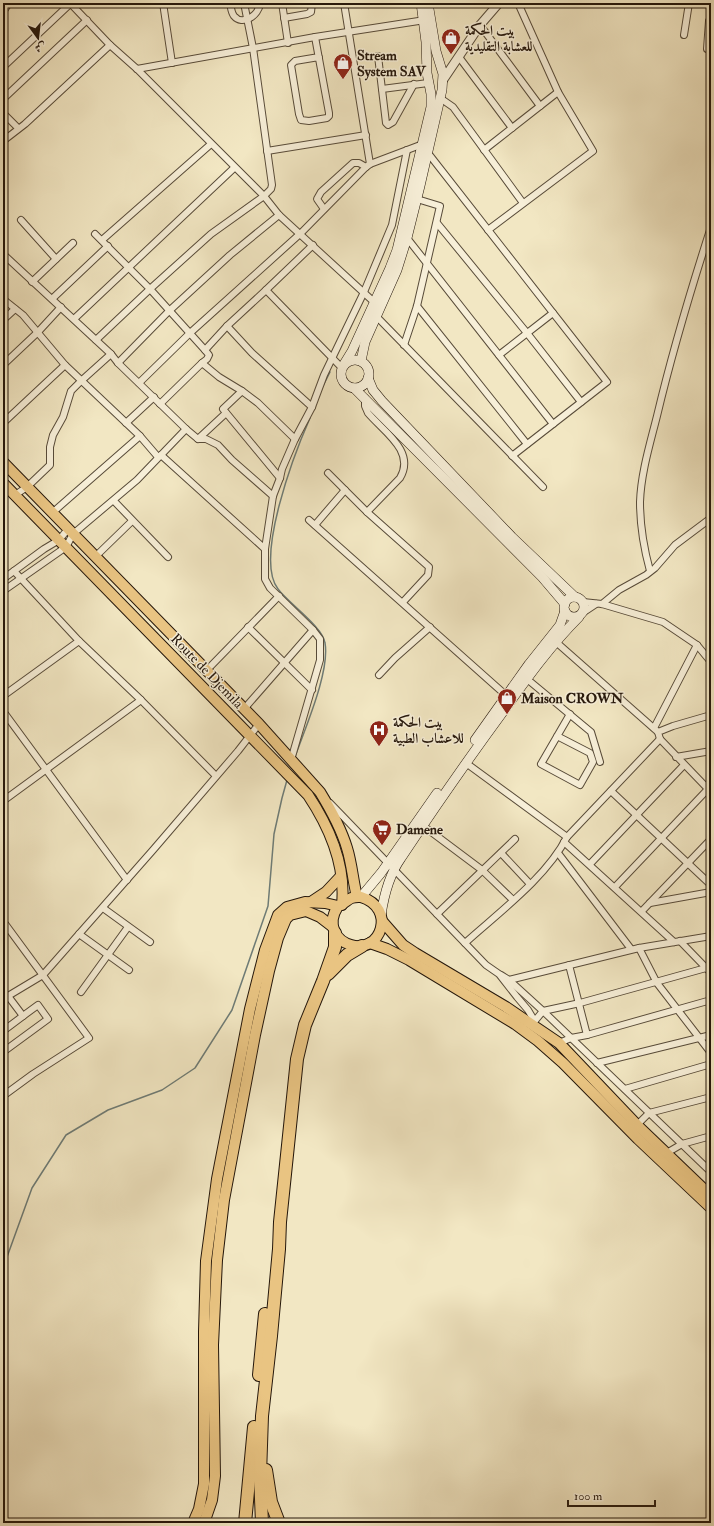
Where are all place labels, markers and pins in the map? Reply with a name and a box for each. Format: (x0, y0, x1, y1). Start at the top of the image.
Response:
place label: بيت الحكمة للعشابة التقليدية (465, 22, 532, 55)
shop icon: بيت الحكمة للعشابة التقليدية (440, 27, 462, 55)
place label: Stream System SAV (357, 47, 427, 81)
shop icon: Stream System SAV (332, 52, 354, 80)
shop icon: Maison CROWN (496, 687, 518, 715)
place label: Maison CROWN (520, 690, 624, 707)
place label: بيت الحكمة للاعشاب الطبية (393, 714, 464, 747)
hospital icon: بيت الحكمة للاعشاب الطبية (368, 719, 390, 747)
supermarket icon: Damene (371, 818, 393, 846)
place label: Damene (396, 821, 443, 838)

